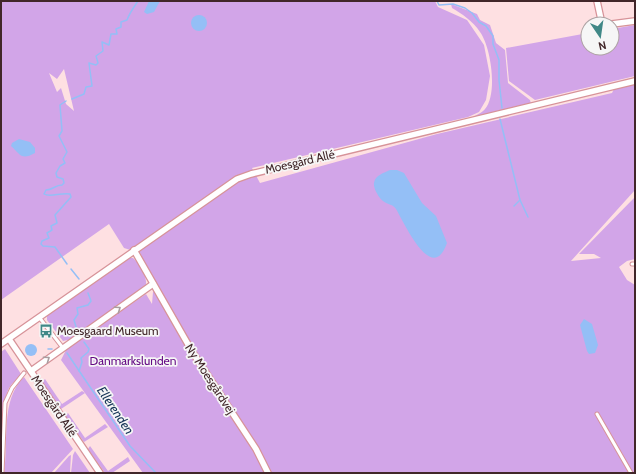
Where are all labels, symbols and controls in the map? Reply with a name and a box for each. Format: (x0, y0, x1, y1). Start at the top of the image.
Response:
north arrow (580, 16, 620, 56)
text: N (597, 38, 608, 53)
street label: Moesgård Allé (264, 146, 336, 177)
one-way arrow (113, 307, 120, 314)
bus stop icon: Moesgaard Museum (38, 323, 54, 339)
place label: Moesgaard Museum (57, 323, 159, 338)
street label: Ny Moesgårdvej (182, 341, 239, 417)
park label: Danmarkslunden (90, 353, 177, 368)
one-way arrow (42, 357, 49, 364)
street label: Moesgård Allé (28, 372, 81, 439)
water label: Ellerenden (94, 383, 138, 437)

